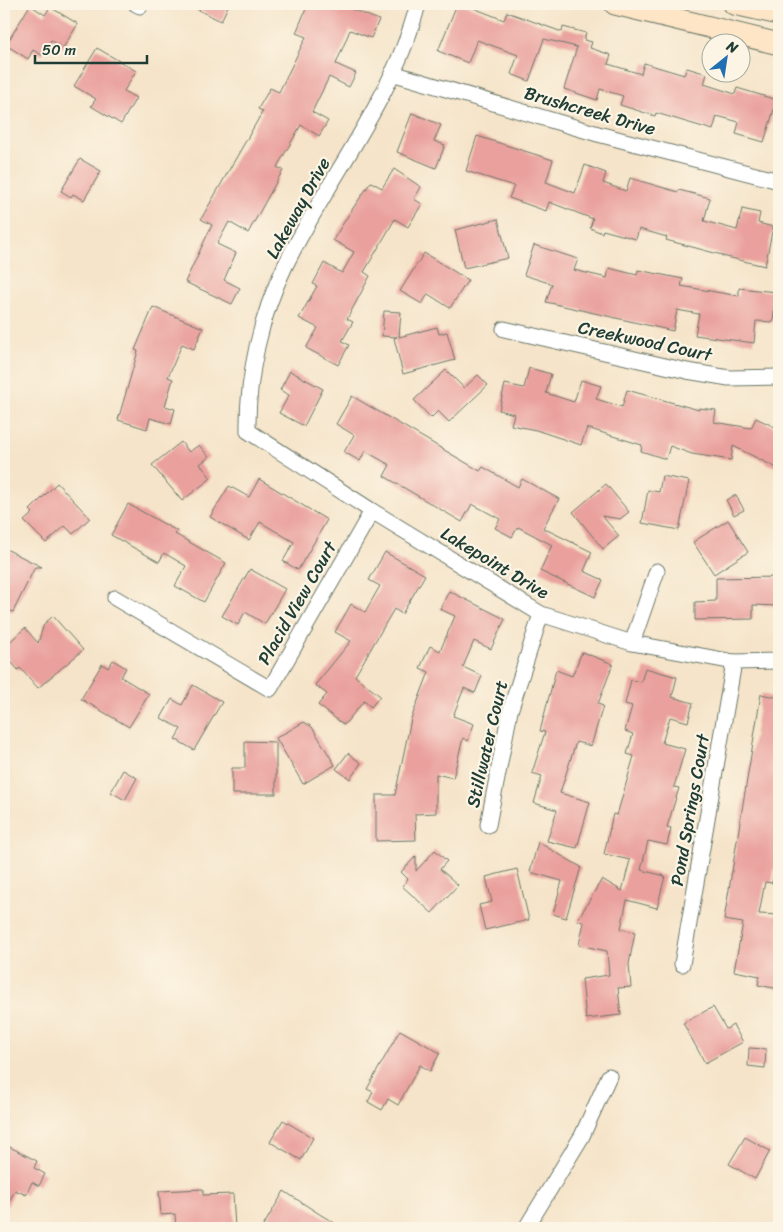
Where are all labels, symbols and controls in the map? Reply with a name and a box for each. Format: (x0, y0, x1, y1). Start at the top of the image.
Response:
scale bar (35, 32, 148, 64)
north arrow (700, 32, 750, 82)
text: N (721, 33, 743, 61)
text: 50 m (42, 37, 77, 63)
street label: Brushcreek Drive (521, 77, 659, 145)
street label: Lakeway Drive (257, 151, 339, 265)
street label: Creekwood Court (575, 311, 716, 371)
street label: Lakepoint Drive (434, 518, 556, 608)
street label: Placid View Court (248, 534, 346, 671)
street label: Stillwater Court (457, 677, 517, 811)
street label: Pond Springs Court (661, 731, 719, 888)

